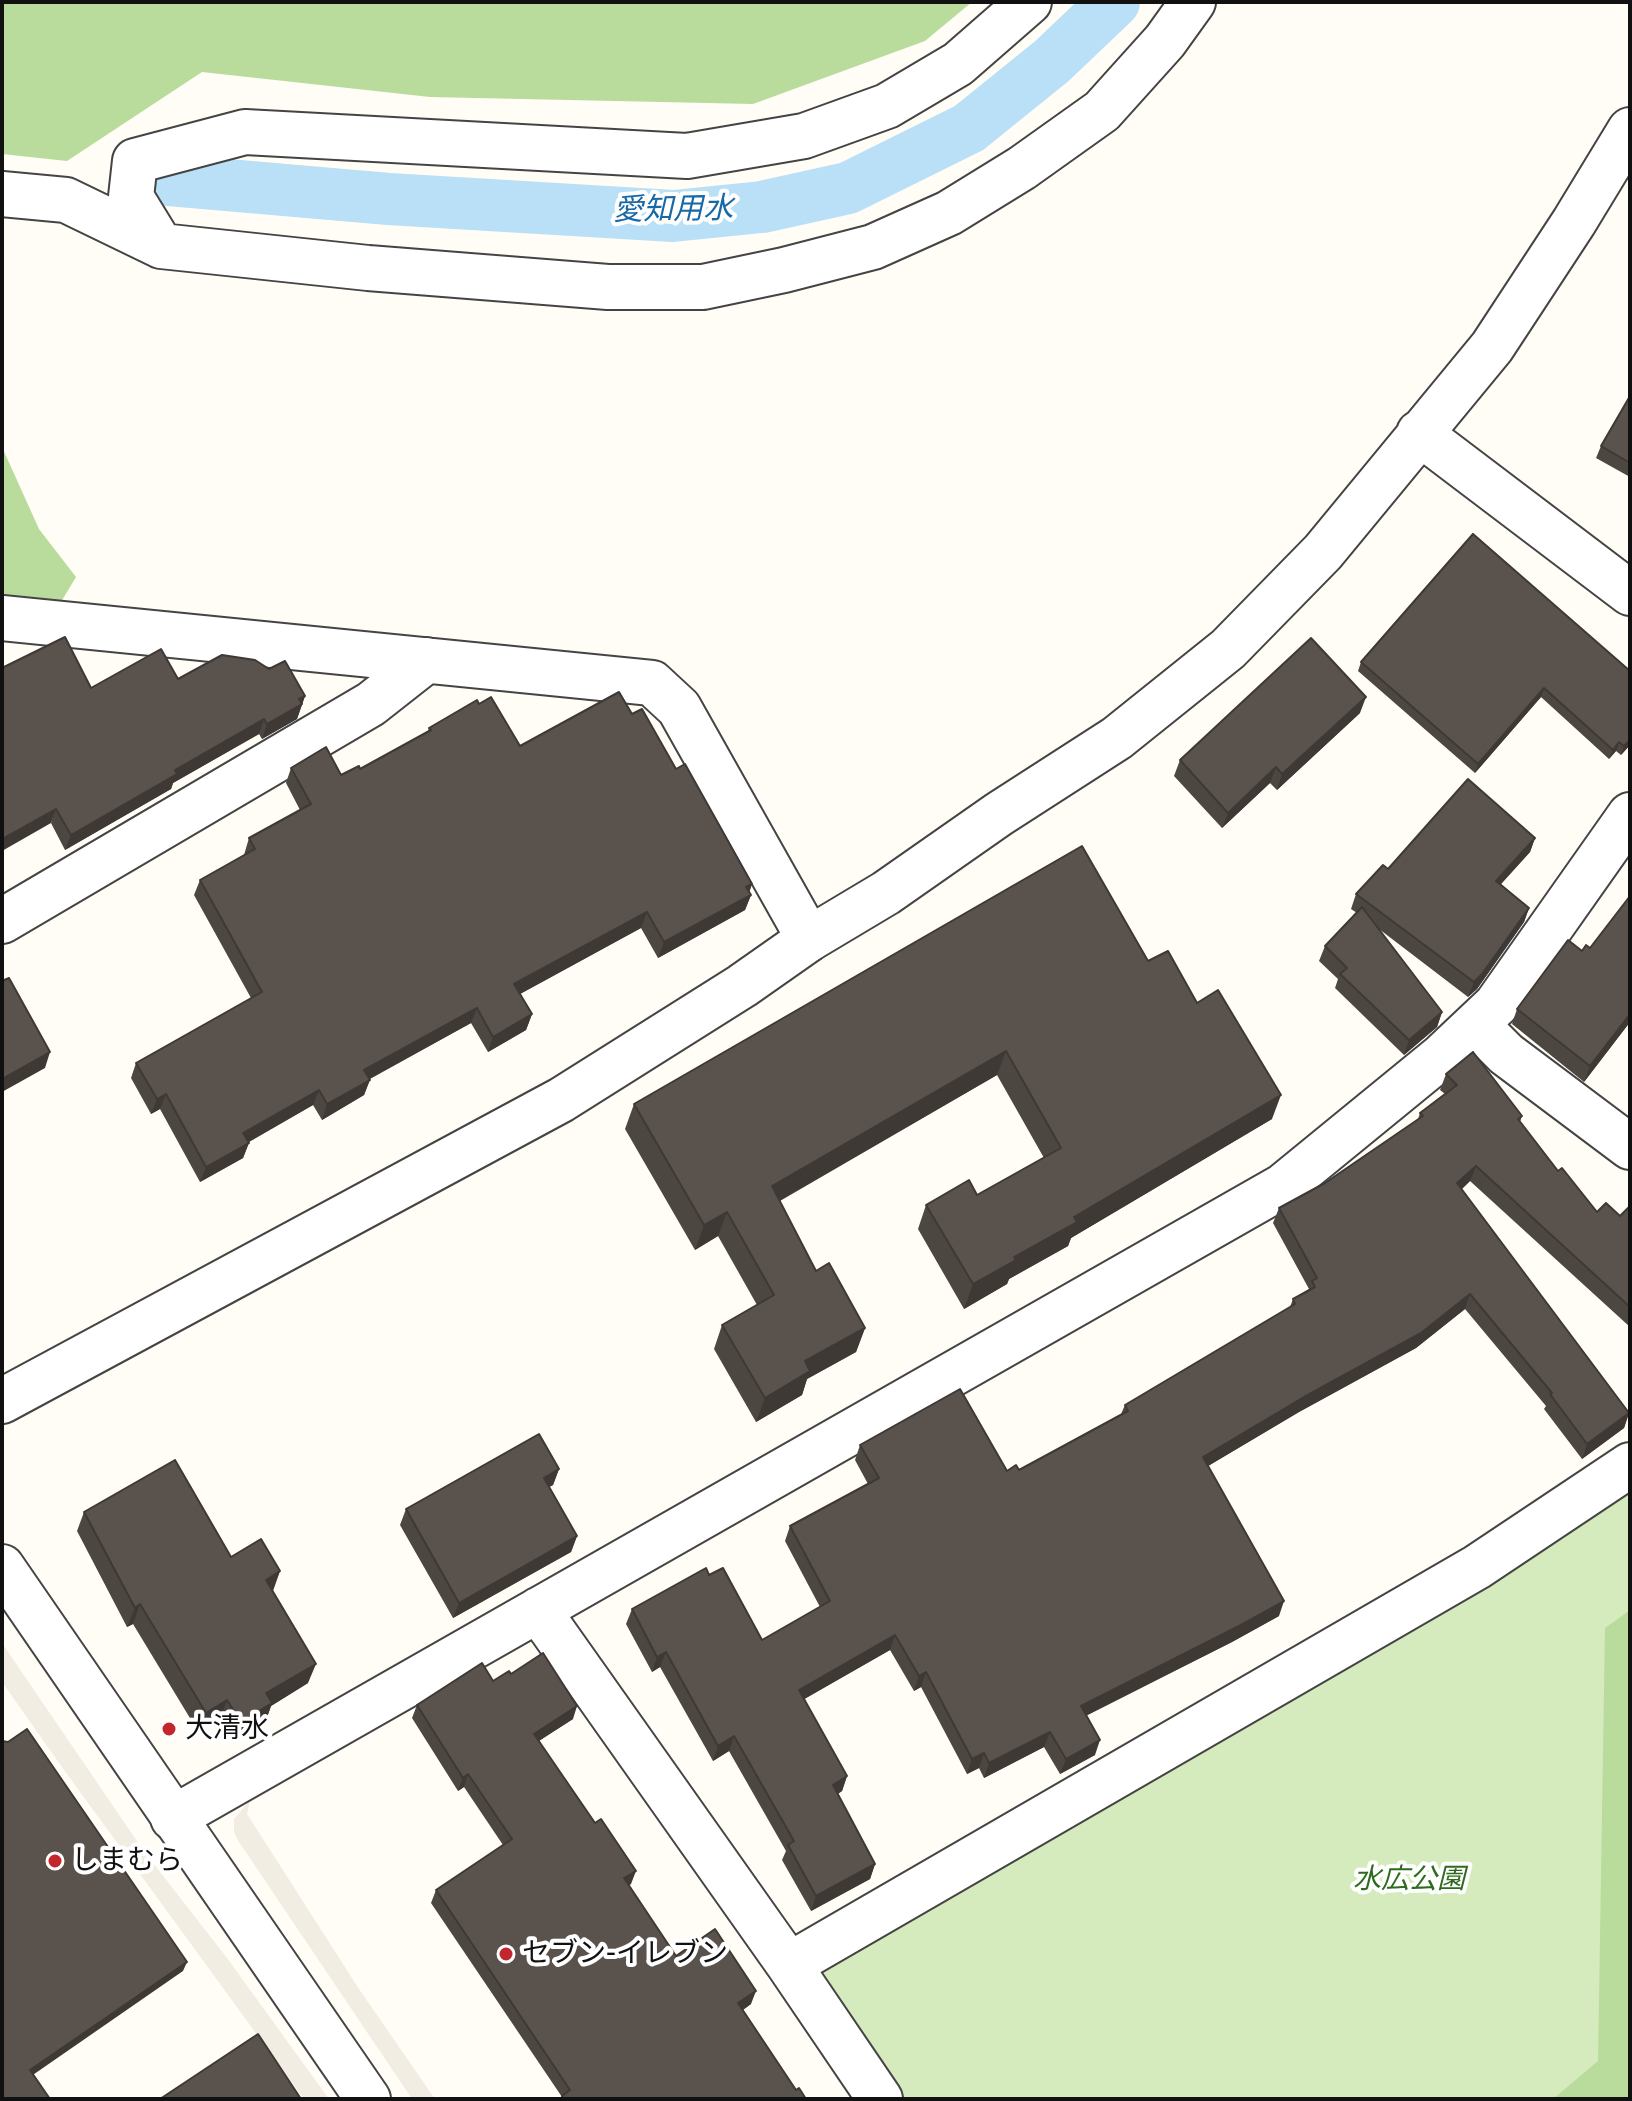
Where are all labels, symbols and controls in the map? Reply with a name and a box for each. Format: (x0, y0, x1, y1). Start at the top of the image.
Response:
water label: 愛知用水 (613, 191, 733, 229)
place label: 大清水 (185, 1712, 269, 1746)
marker: 大清水 (160, 1720, 178, 1738)
place label: しまむら (71, 1844, 183, 1878)
marker: しまむら (46, 1852, 64, 1870)
park label: 水広公園 (1353, 1863, 1465, 1897)
place label: セブン-イレブン (522, 1937, 728, 1971)
marker: セブン-イレブン (497, 1945, 515, 1963)

